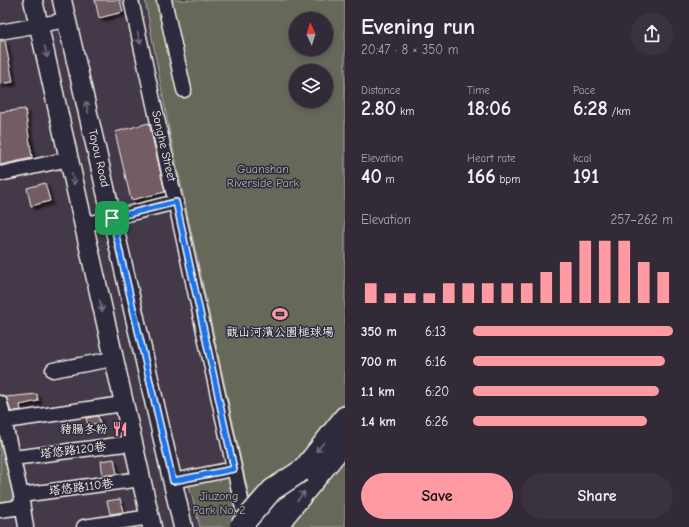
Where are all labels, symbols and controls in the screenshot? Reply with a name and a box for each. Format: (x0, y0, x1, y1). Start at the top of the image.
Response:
north arrow (289, 12, 333, 56)
map controls (289, 12, 333, 108)
button: share (631, 13, 673, 55)
text: Evening run (361, 14, 475, 40)
one-way arrow (136, 31, 144, 44)
text: 20:47 · 8 × 350 m (361, 42, 458, 57)
one-way arrow (42, 45, 50, 58)
button: layers (289, 64, 333, 108)
text: Distance (361, 84, 400, 97)
text: Time (467, 84, 490, 97)
text: Pace (573, 84, 595, 97)
text: 2.80 (361, 97, 396, 120)
text: 18:06 (467, 97, 511, 120)
text: 6:28 (573, 97, 608, 120)
one-way arrow (82, 101, 90, 114)
text: km (396, 105, 414, 118)
text: /km (608, 105, 631, 118)
street label: Songhe Street (149, 109, 179, 183)
street label: Tayou Road (86, 128, 112, 188)
text: Elevation (361, 152, 403, 165)
text: Heart rate (467, 152, 516, 165)
text: kcal (573, 152, 591, 165)
park label: Guanshan Riverside Park (227, 162, 299, 190)
text: 40 (361, 165, 382, 188)
text: 166 (467, 165, 496, 188)
text: 191 (573, 165, 599, 188)
one-way arrow (69, 172, 77, 185)
text: m (382, 173, 395, 186)
text: bpm (496, 173, 520, 186)
pin (95, 201, 129, 235)
icon: arrive (101, 207, 123, 229)
text: Elevation (361, 212, 411, 227)
text: 257–262 m (611, 212, 673, 227)
one-way arrow (98, 299, 106, 312)
sports icon: 觀山河濱公園槌球場 (271, 305, 289, 323)
text: 350 m (361, 324, 397, 339)
text: 6:13 (425, 324, 446, 339)
place label: 觀山河濱公園槌球場 (226, 325, 334, 339)
text: 700 m (361, 354, 397, 369)
text: 6:16 (425, 354, 447, 369)
text: 1.1 km (361, 384, 395, 399)
text: 6:20 (425, 384, 449, 399)
text: 1.4 km (361, 414, 396, 429)
text: 6:26 (425, 414, 448, 429)
restaurant icon: 豬腸冬粉 (111, 420, 129, 438)
place label: 豬腸冬粉 (60, 422, 108, 436)
street label: 塔悠路120巷 (39, 439, 107, 461)
one-way arrow (316, 442, 325, 453)
button: Save (361, 473, 513, 519)
button: Share (521, 473, 673, 519)
street label: 塔悠路110巷 (48, 476, 114, 498)
park label: Jiuzong Park No. 2 (192, 489, 246, 517)
one-way arrow (296, 490, 305, 501)

